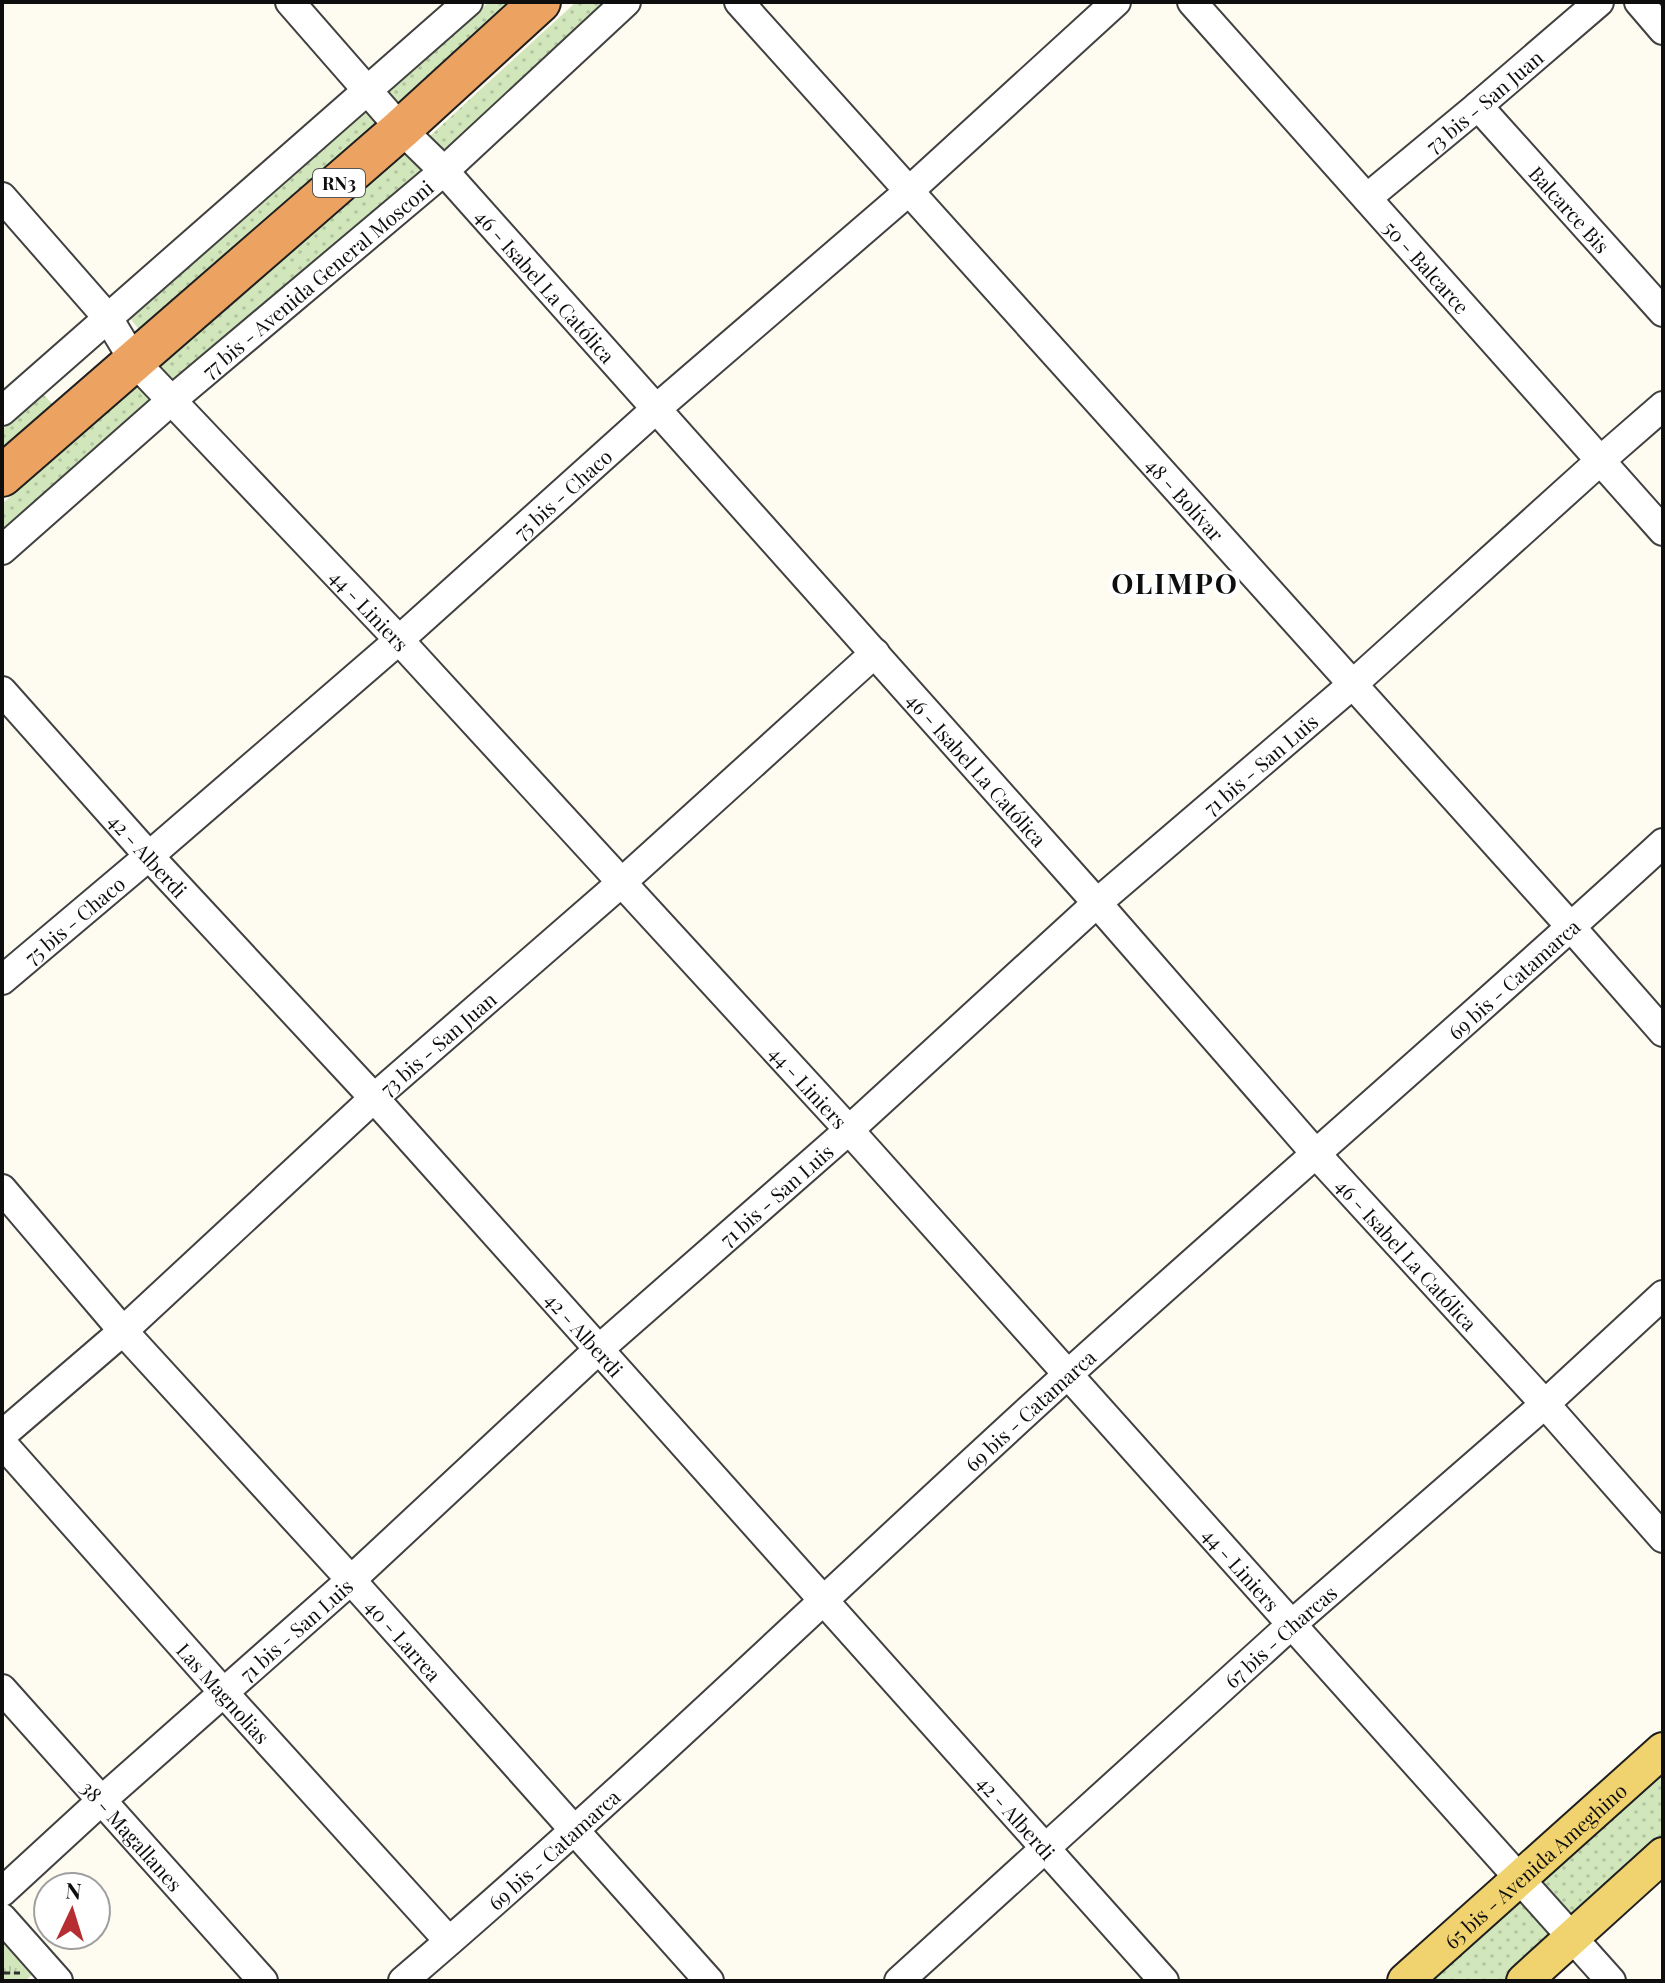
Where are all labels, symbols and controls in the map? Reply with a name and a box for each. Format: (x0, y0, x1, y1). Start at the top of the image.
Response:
street label: 73 bis - San Juan (1419, 43, 1548, 158)
street label: Balcarce Bis (1524, 159, 1616, 258)
road number: RN3 (313, 169, 365, 197)
street label: 77 bis - Avenida General Mosconi (196, 173, 438, 383)
street label: 46 - Isabel La Católica (470, 203, 622, 368)
street label: 50 - Balcarce (1379, 214, 1476, 319)
street label: 75 bis - Chaco (507, 442, 617, 545)
street label: 48 - Bolívar (1141, 451, 1230, 546)
street label: 44 - Liniers (325, 563, 415, 656)
district label: OLIMPO (1111, 564, 1239, 601)
street label: 46 - Isabel La Católica (902, 686, 1053, 852)
street label: 71 bis - San Luis (1197, 707, 1323, 820)
street label: 42 - Alberdi (104, 807, 194, 903)
street label: 75 bis - Chaco (18, 869, 130, 969)
street label: 69 bis - Catamarca (1442, 912, 1585, 1045)
street label: 73 bis - San Juan (374, 985, 501, 1101)
street label: 44 - Liniers (764, 1039, 854, 1134)
street label: 71 bis - San Luis (713, 1137, 838, 1251)
street label: 46 - Isabel La Católica (1331, 1172, 1484, 1336)
street label: 42 - Alberdi (540, 1286, 630, 1382)
street label: 69 bis - Catamarca (958, 1343, 1101, 1476)
street label: 44 - Liniers (1197, 1521, 1286, 1616)
street label: 71 bis - San Luis (233, 1572, 358, 1686)
street label: 67 bis - Charcas (1218, 1578, 1342, 1693)
street label: 40 - Larrea (360, 1593, 448, 1686)
street label: Las Magnolias (172, 1636, 276, 1749)
street label: 42 - Alberdi (972, 1769, 1062, 1865)
street label: 38 - Magallanes (76, 1774, 189, 1896)
street label: 65 bis - Avenida Ameghino (1438, 1776, 1632, 1954)
street label: 69 bis - Catamarca (482, 1783, 625, 1915)
north arrow (32, 1871, 112, 1951)
text: N (64, 1875, 83, 1906)

